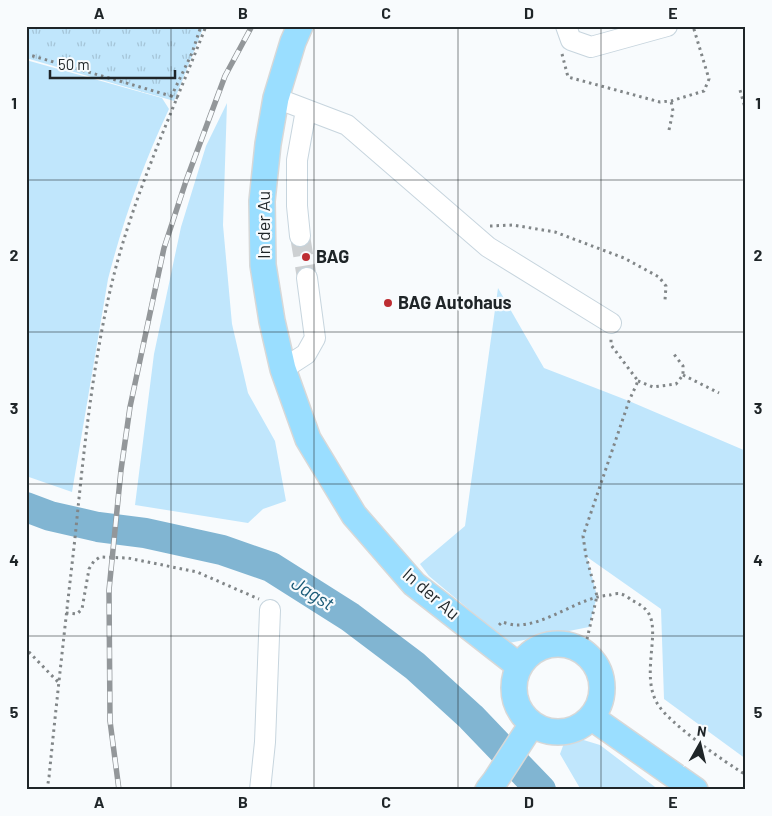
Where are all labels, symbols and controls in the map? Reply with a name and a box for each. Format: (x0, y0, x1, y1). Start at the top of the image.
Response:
text: A (94, 3, 105, 22)
text: B (238, 3, 248, 22)
text: C (381, 3, 391, 22)
text: D (524, 3, 534, 22)
text: E (668, 3, 678, 22)
scale bar (50, 48, 175, 80)
text: 50 m (58, 55, 90, 73)
text: 1 (11, 93, 17, 112)
text: 1 (755, 93, 761, 112)
street label: In der Au (252, 191, 274, 259)
text: 2 (10, 245, 19, 264)
place label: BAG (316, 245, 349, 267)
text: 2 (754, 245, 763, 264)
marker: BAG (300, 251, 312, 263)
place label: BAG Autohaus (398, 291, 512, 313)
marker: BAG Autohaus (382, 297, 394, 309)
text: 3 (10, 398, 18, 417)
text: 3 (754, 398, 762, 417)
text: 4 (9, 550, 19, 569)
text: 4 (753, 550, 763, 569)
street label: In der Au (399, 563, 465, 624)
water label: Jagst (288, 571, 339, 615)
text: 5 (10, 702, 19, 721)
text: 5 (754, 702, 763, 721)
north arrow (674, 718, 724, 768)
text: N (696, 722, 708, 740)
text: A (94, 792, 105, 811)
text: B (238, 792, 248, 811)
text: C (381, 792, 391, 811)
text: D (524, 792, 534, 811)
text: E (668, 792, 678, 811)

